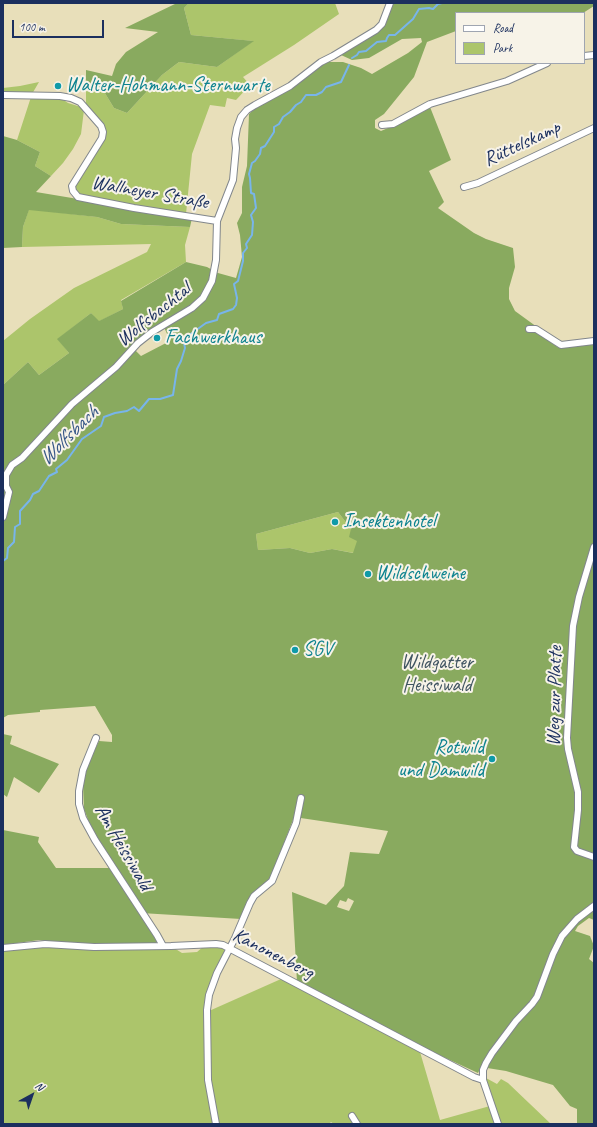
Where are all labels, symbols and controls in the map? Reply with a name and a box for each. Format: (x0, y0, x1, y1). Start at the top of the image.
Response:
scale bar (14, 12, 106, 38)
legend (455, 12, 585, 64)
text: 100 m (19, 19, 45, 35)
text: Road (493, 20, 513, 36)
text: Park (493, 40, 512, 56)
place label: Walter-Hohmann-Sternwarte (66, 74, 270, 98)
marker: Walter-Hohmann-Sternwarte (53, 81, 63, 91)
street label: Rüttelskamp (480, 116, 564, 172)
street label: Wallneyer Straße (90, 171, 210, 215)
street label: Wolfsbachtal (112, 278, 196, 352)
place label: Fachwerkhaus (165, 326, 261, 350)
marker: Fachwerkhaus (152, 333, 162, 343)
water label: Wolfsbach (34, 401, 104, 471)
place label: Insektenhotel (343, 510, 435, 534)
marker: Insektenhotel (330, 517, 340, 527)
place label: Wildschweine (376, 562, 465, 586)
marker: Wildschweine (363, 569, 373, 579)
place label: SGV (303, 638, 332, 662)
marker: SGV (290, 645, 300, 655)
street label: Weg zur Platte (542, 646, 568, 746)
park label: Wildgatter Heissiwald (401, 651, 473, 698)
place label: Rotwild und Damwild (398, 736, 484, 783)
marker: Rotwild und Damwild (487, 754, 497, 764)
street label: Am Heissiwald (89, 801, 157, 895)
street label: Kanonenberg (228, 923, 318, 985)
north arrow (12, 1075, 52, 1115)
text: N (33, 1078, 47, 1093)

